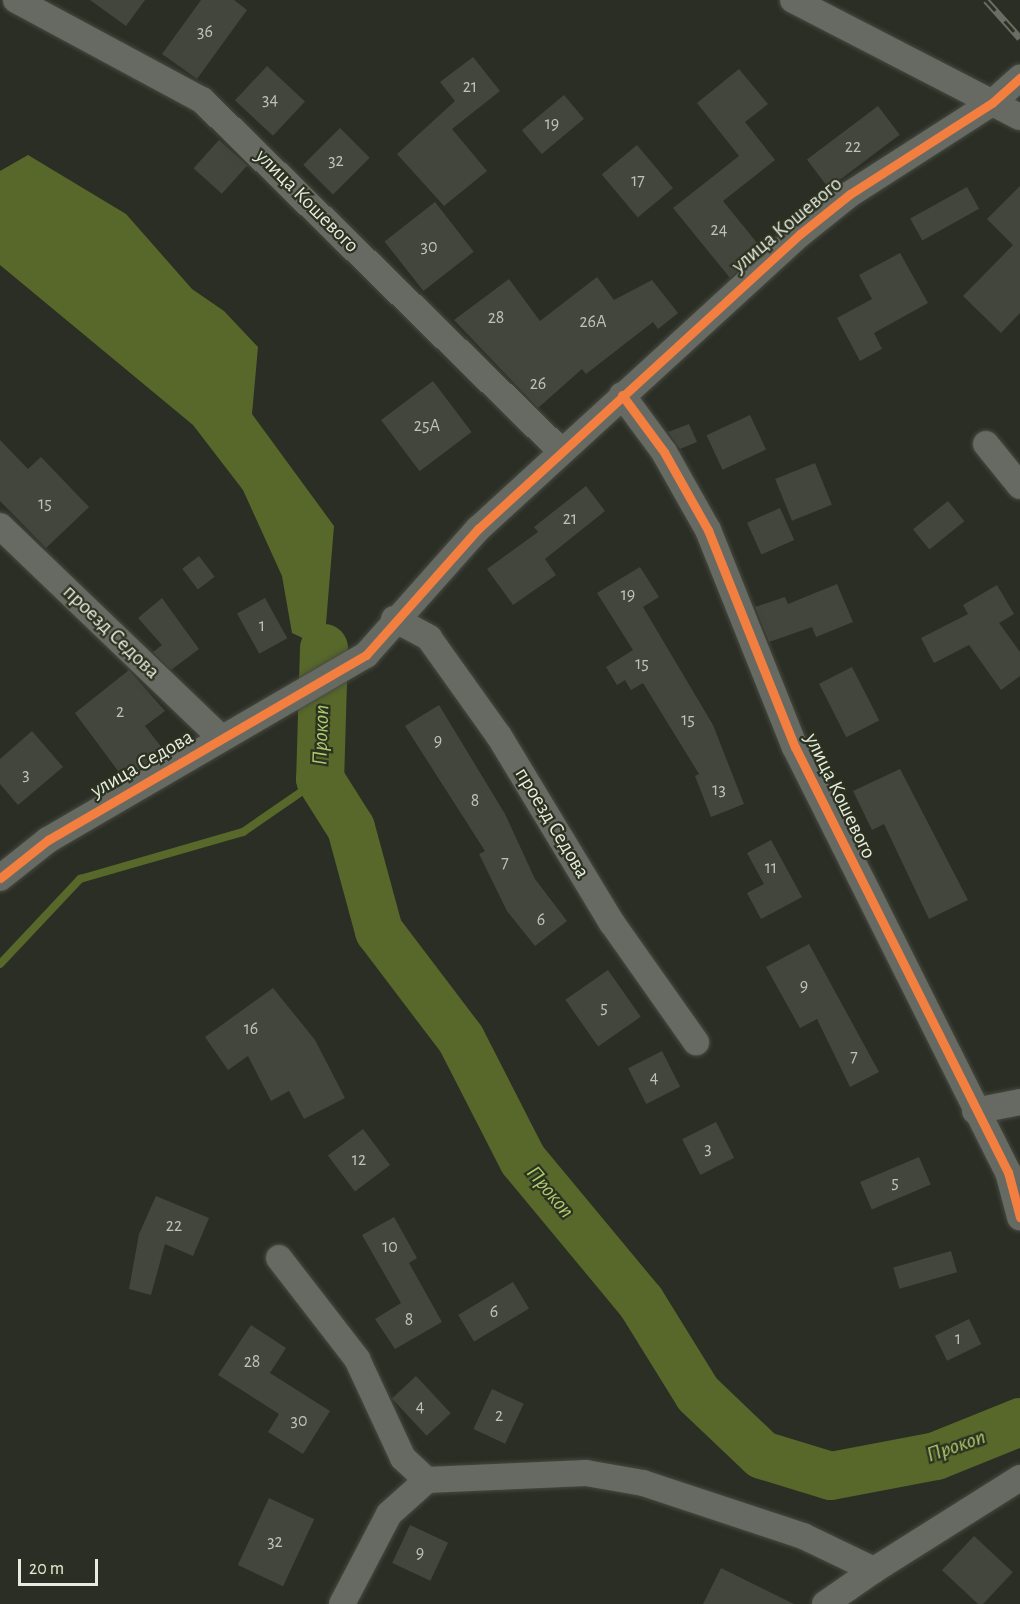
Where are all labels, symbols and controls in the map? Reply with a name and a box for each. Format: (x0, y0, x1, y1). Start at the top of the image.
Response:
house number: 36 (197, 21, 213, 43)
house number: 21 (463, 76, 477, 98)
house number: 34 (262, 89, 278, 111)
house number: 19 (545, 113, 559, 135)
house number: 22 (845, 136, 861, 158)
street label: улица Кошевого (250, 144, 364, 258)
house number: 32 (328, 150, 344, 172)
house number: 17 (631, 170, 645, 192)
street label: улица Кошевого (727, 172, 847, 278)
house number: 24 (711, 219, 727, 241)
house number: 30 (421, 236, 437, 258)
house number: 28 (488, 307, 504, 329)
house number: 26А (579, 311, 607, 333)
house number: 26 (530, 373, 546, 395)
house number: 25А (414, 415, 440, 437)
house number: 15 (38, 493, 52, 515)
house number: 21 (563, 508, 577, 530)
street label: проезд Седова (57, 580, 165, 684)
house number: 19 (621, 584, 635, 606)
house number: 1 (259, 615, 265, 637)
house number: 15 (635, 653, 649, 675)
house number: 2 (116, 701, 124, 723)
water label: Прокоп (307, 704, 335, 766)
house number: 15 (681, 709, 695, 731)
street label: улица Седова (86, 724, 198, 804)
street label: улица Кошевого (799, 729, 881, 863)
house number: 9 (434, 730, 442, 752)
street label: проезд Седова (509, 763, 595, 883)
house number: 3 (22, 764, 30, 786)
house number: 13 (712, 779, 726, 801)
house number: 8 (471, 790, 479, 812)
house number: 7 (501, 852, 509, 874)
house number: 11 (765, 857, 777, 879)
house number: 6 (537, 909, 545, 931)
house number: 9 (800, 975, 808, 997)
house number: 5 (600, 997, 608, 1019)
house number: 16 (244, 1018, 258, 1040)
house number: 7 (850, 1046, 858, 1068)
house number: 4 (650, 1067, 658, 1089)
house number: 3 (704, 1138, 712, 1160)
house number: 12 (352, 1149, 366, 1171)
water label: Прокоп (520, 1160, 580, 1224)
house number: 5 (891, 1172, 899, 1194)
house number: 22 (166, 1215, 182, 1237)
house number: 10 (382, 1236, 398, 1258)
house number: 6 (490, 1301, 498, 1323)
house number: 8 (405, 1309, 413, 1331)
house number: 1 (955, 1328, 961, 1350)
house number: 28 (244, 1351, 260, 1373)
house number: 4 (416, 1396, 424, 1418)
house number: 2 (495, 1405, 503, 1427)
house number: 30 (291, 1410, 307, 1432)
water label: Прокоп (923, 1424, 989, 1468)
house number: 32 (267, 1531, 283, 1553)
house number: 9 (416, 1542, 424, 1564)
scale bar (21, 1547, 100, 1585)
text: 20 m (29, 1560, 64, 1578)

